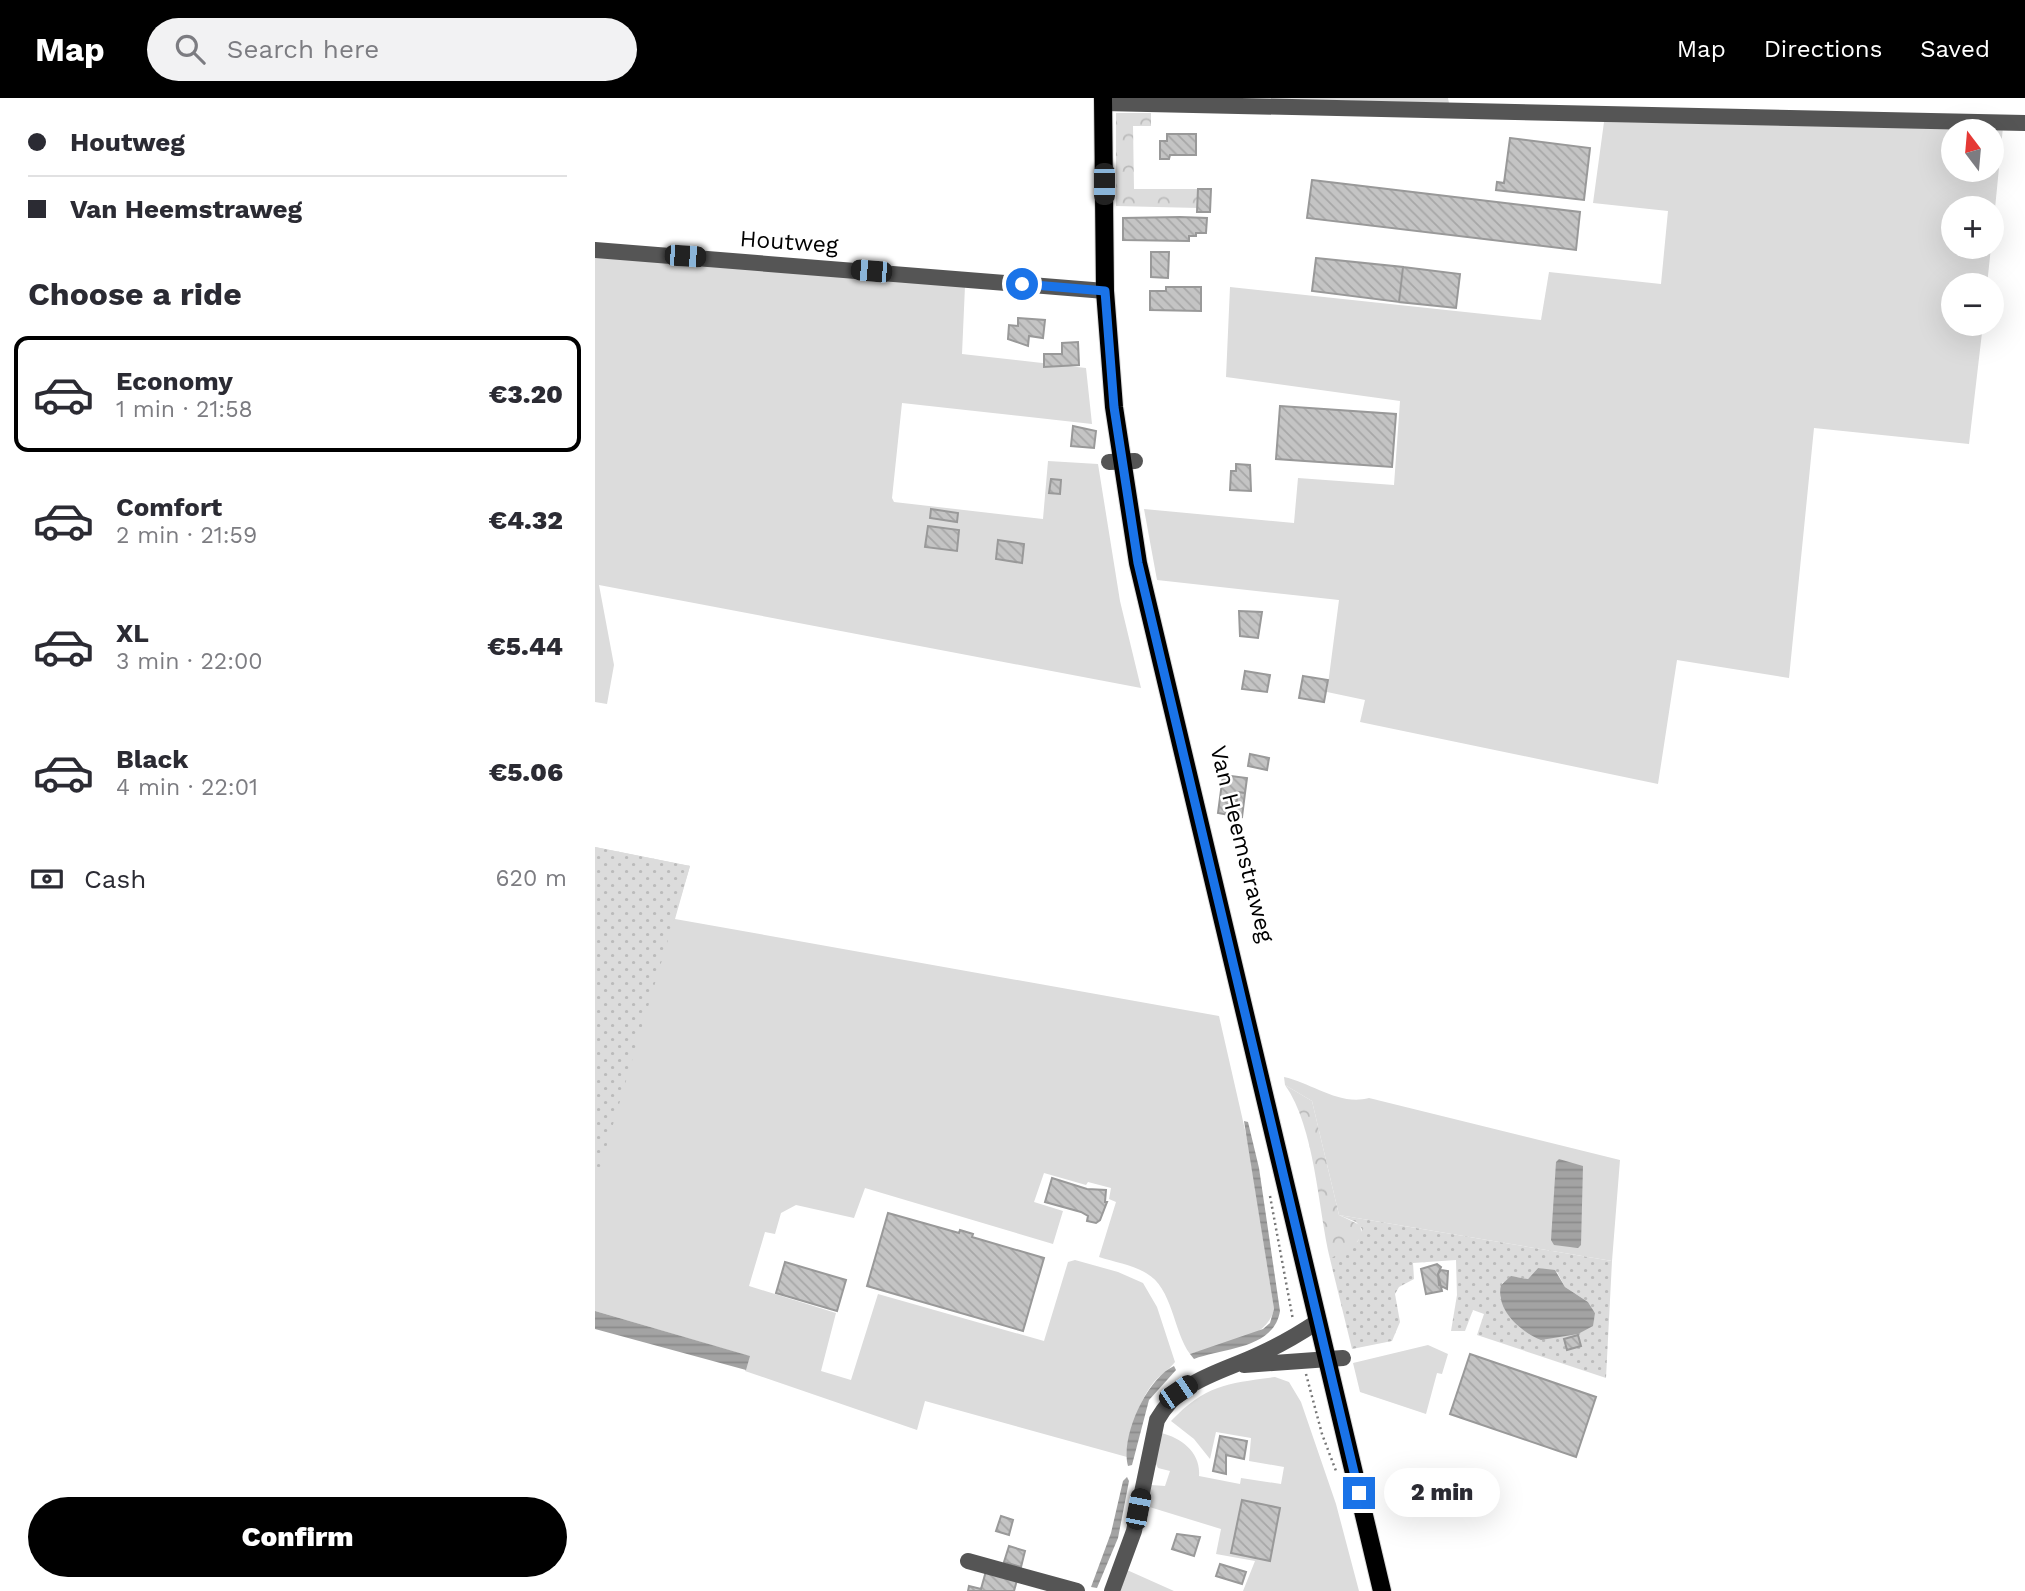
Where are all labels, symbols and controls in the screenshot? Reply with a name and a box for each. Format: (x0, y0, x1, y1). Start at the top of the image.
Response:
search box (147, 18, 637, 81)
text: Map (35, 30, 105, 69)
icon: search (171, 30, 209, 68)
text: Search here (227, 34, 379, 64)
text: Map (1677, 35, 1726, 63)
text: Directions (1764, 35, 1882, 63)
text: Saved (1920, 35, 1990, 63)
north arrow (1941, 119, 2004, 182)
map controls (1941, 119, 2004, 336)
text: Houtweg (70, 127, 185, 157)
car (1094, 163, 1115, 205)
text: Van Heemstraweg (70, 194, 302, 224)
button: + (1941, 196, 2004, 259)
street label: Houtweg (739, 225, 840, 259)
car (664, 244, 707, 268)
car (850, 259, 893, 283)
route start (1006, 268, 1038, 300)
button: − (1941, 273, 2004, 336)
text: Choose a ride (28, 275, 242, 313)
icon: car (32, 363, 95, 426)
text: Economy (116, 366, 233, 396)
text: €3.20 (489, 379, 563, 409)
text: 1 min · 21:58 (116, 396, 253, 423)
icon: car (32, 489, 95, 552)
text: Comfort (116, 492, 222, 522)
text: €4.32 (489, 505, 563, 535)
text: 2 min · 21:59 (116, 522, 257, 549)
icon: car (32, 615, 95, 678)
text: XL (116, 618, 149, 648)
text: €5.44 (488, 631, 563, 661)
text: 3 min · 22:00 (116, 648, 263, 675)
icon: car (32, 741, 95, 804)
street label: Van Heemstraweg (1204, 743, 1280, 946)
text: Black (116, 744, 188, 774)
text: €5.06 (489, 757, 563, 787)
text: 4 min · 22:01 (116, 774, 258, 801)
icon: cash (28, 860, 66, 898)
text: Cash (84, 864, 146, 894)
text: 620 m (496, 865, 567, 892)
car (1155, 1372, 1202, 1412)
callout: 2 min (1383, 1468, 1499, 1518)
route end (1343, 1477, 1375, 1509)
text: 2 min (1411, 1479, 1473, 1506)
car (1124, 1486, 1153, 1532)
button: Confirm (28, 1497, 567, 1577)

